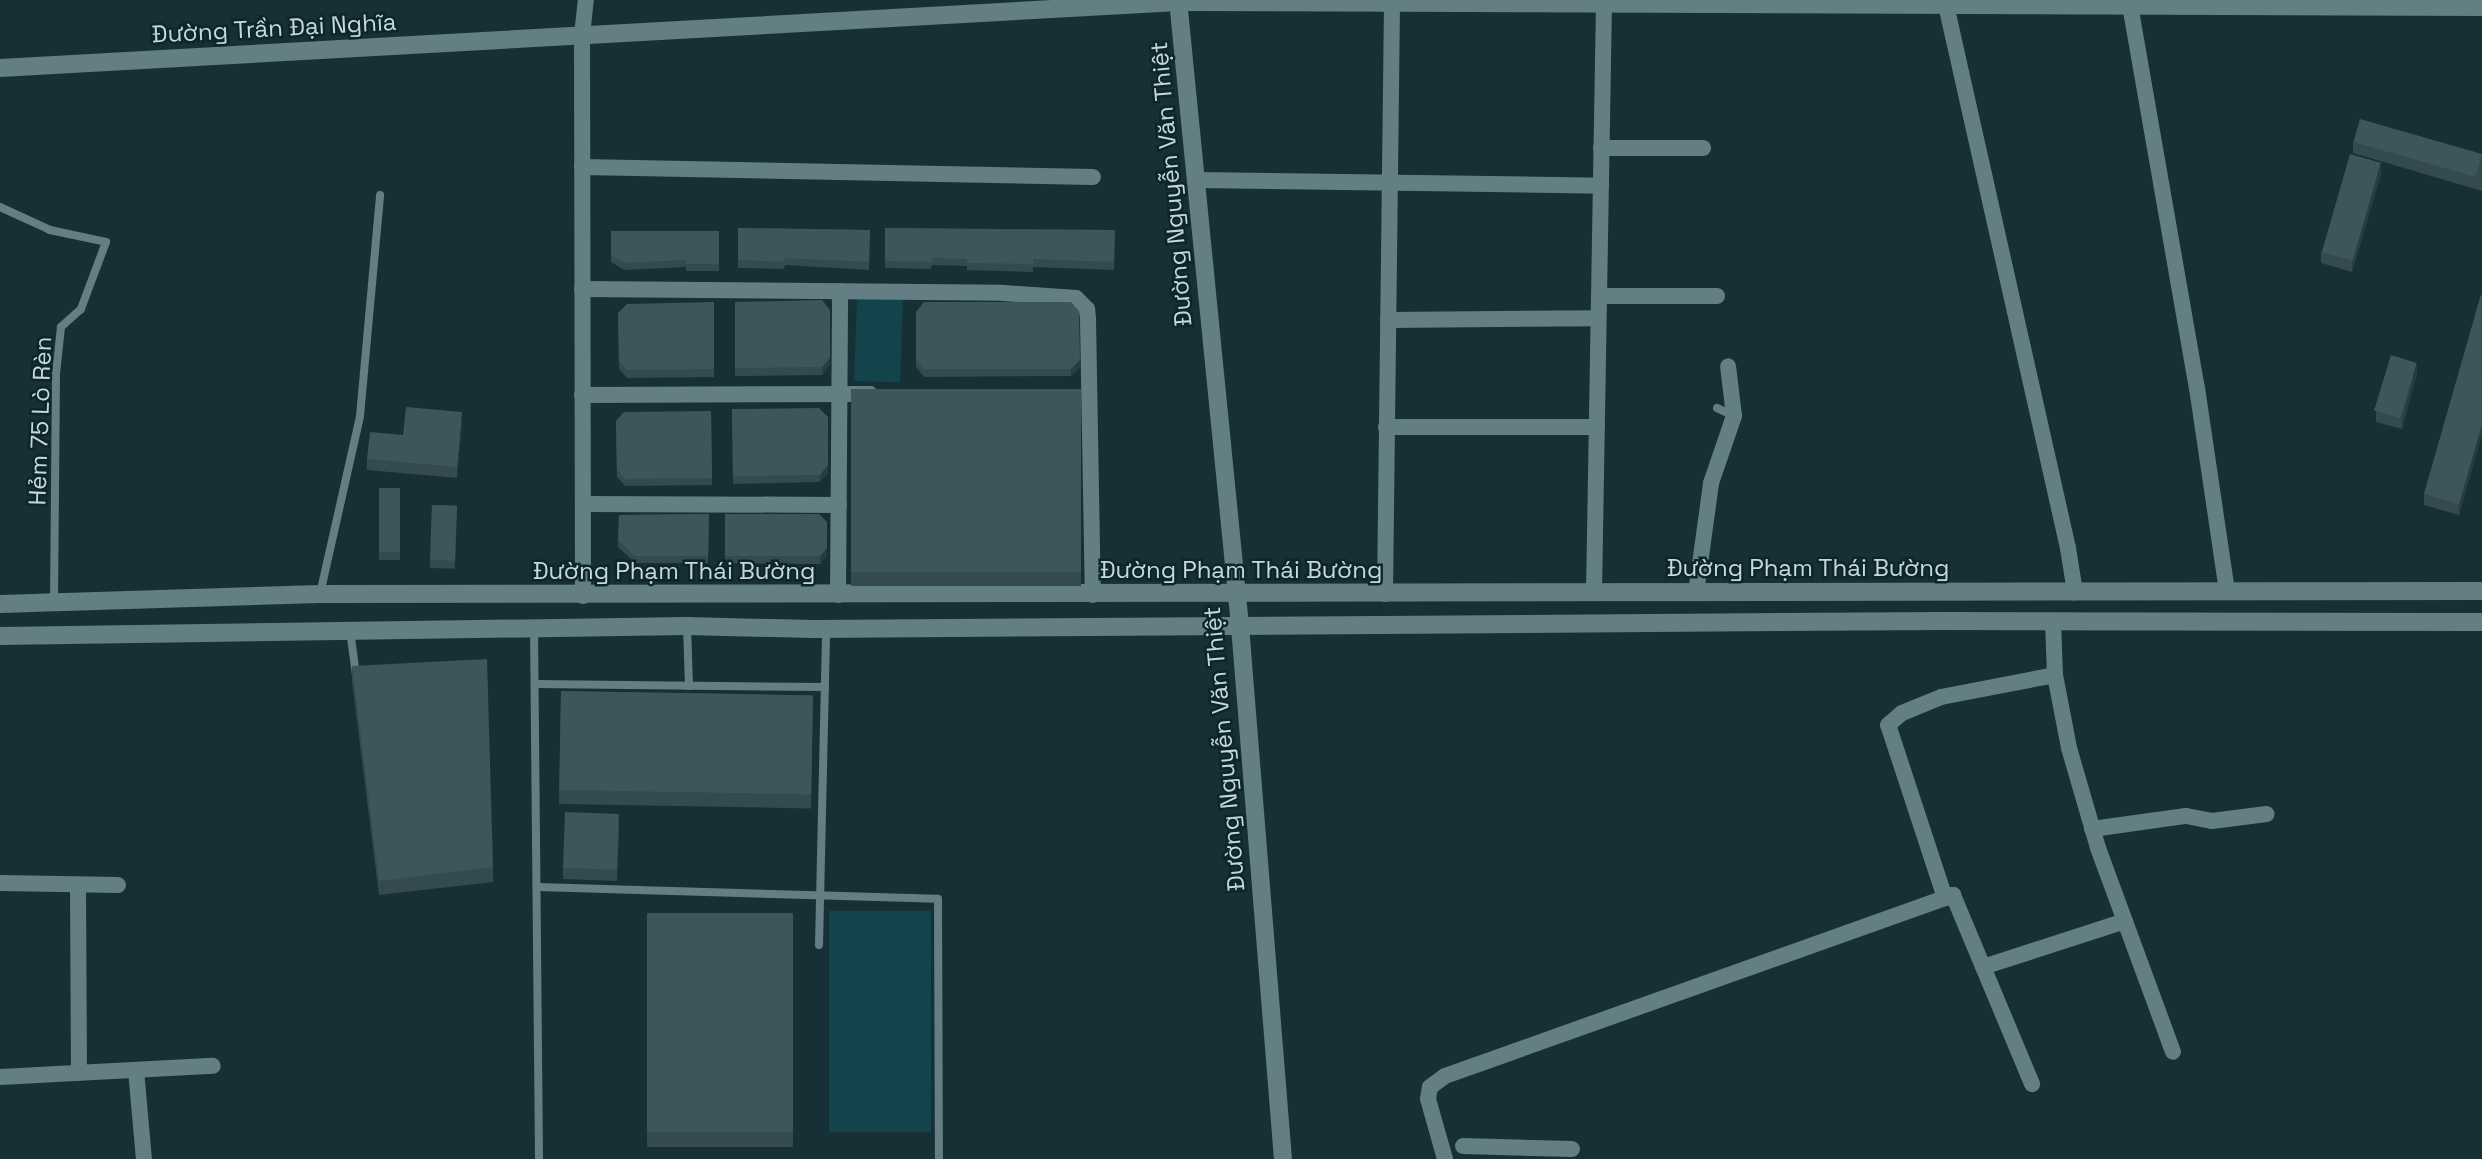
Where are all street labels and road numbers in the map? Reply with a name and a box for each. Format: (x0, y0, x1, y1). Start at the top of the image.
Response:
street label: Đường Trần Đại Nghĩa (151, 7, 397, 49)
street label: Đường Nguyễn Văn Thiệt (1144, 40, 1198, 328)
street label: Hẻm 75 Lò Rèn (23, 336, 57, 506)
street label: Đường Phạm Thái Bường (1666, 554, 1950, 582)
street label: Đường Phạm Thái Bường (1099, 556, 1383, 584)
street label: Đường Phạm Thái Bường (532, 557, 816, 585)
street label: Đường Nguyễn Văn Thiệt (1197, 605, 1251, 893)

